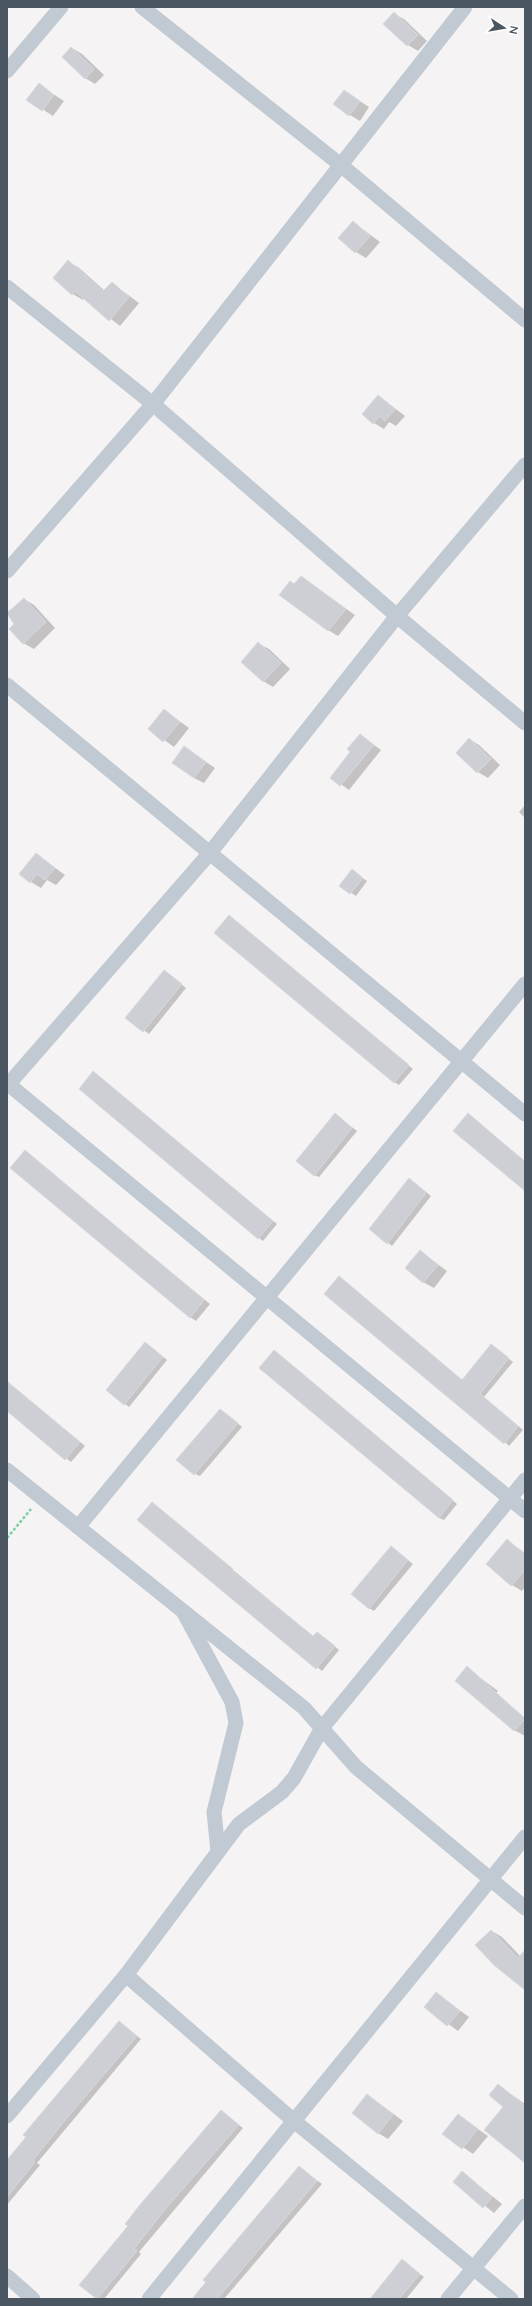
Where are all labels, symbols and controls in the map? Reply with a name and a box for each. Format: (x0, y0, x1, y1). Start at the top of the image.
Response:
north arrow (484, 8, 524, 48)
text: N (505, 24, 521, 36)

